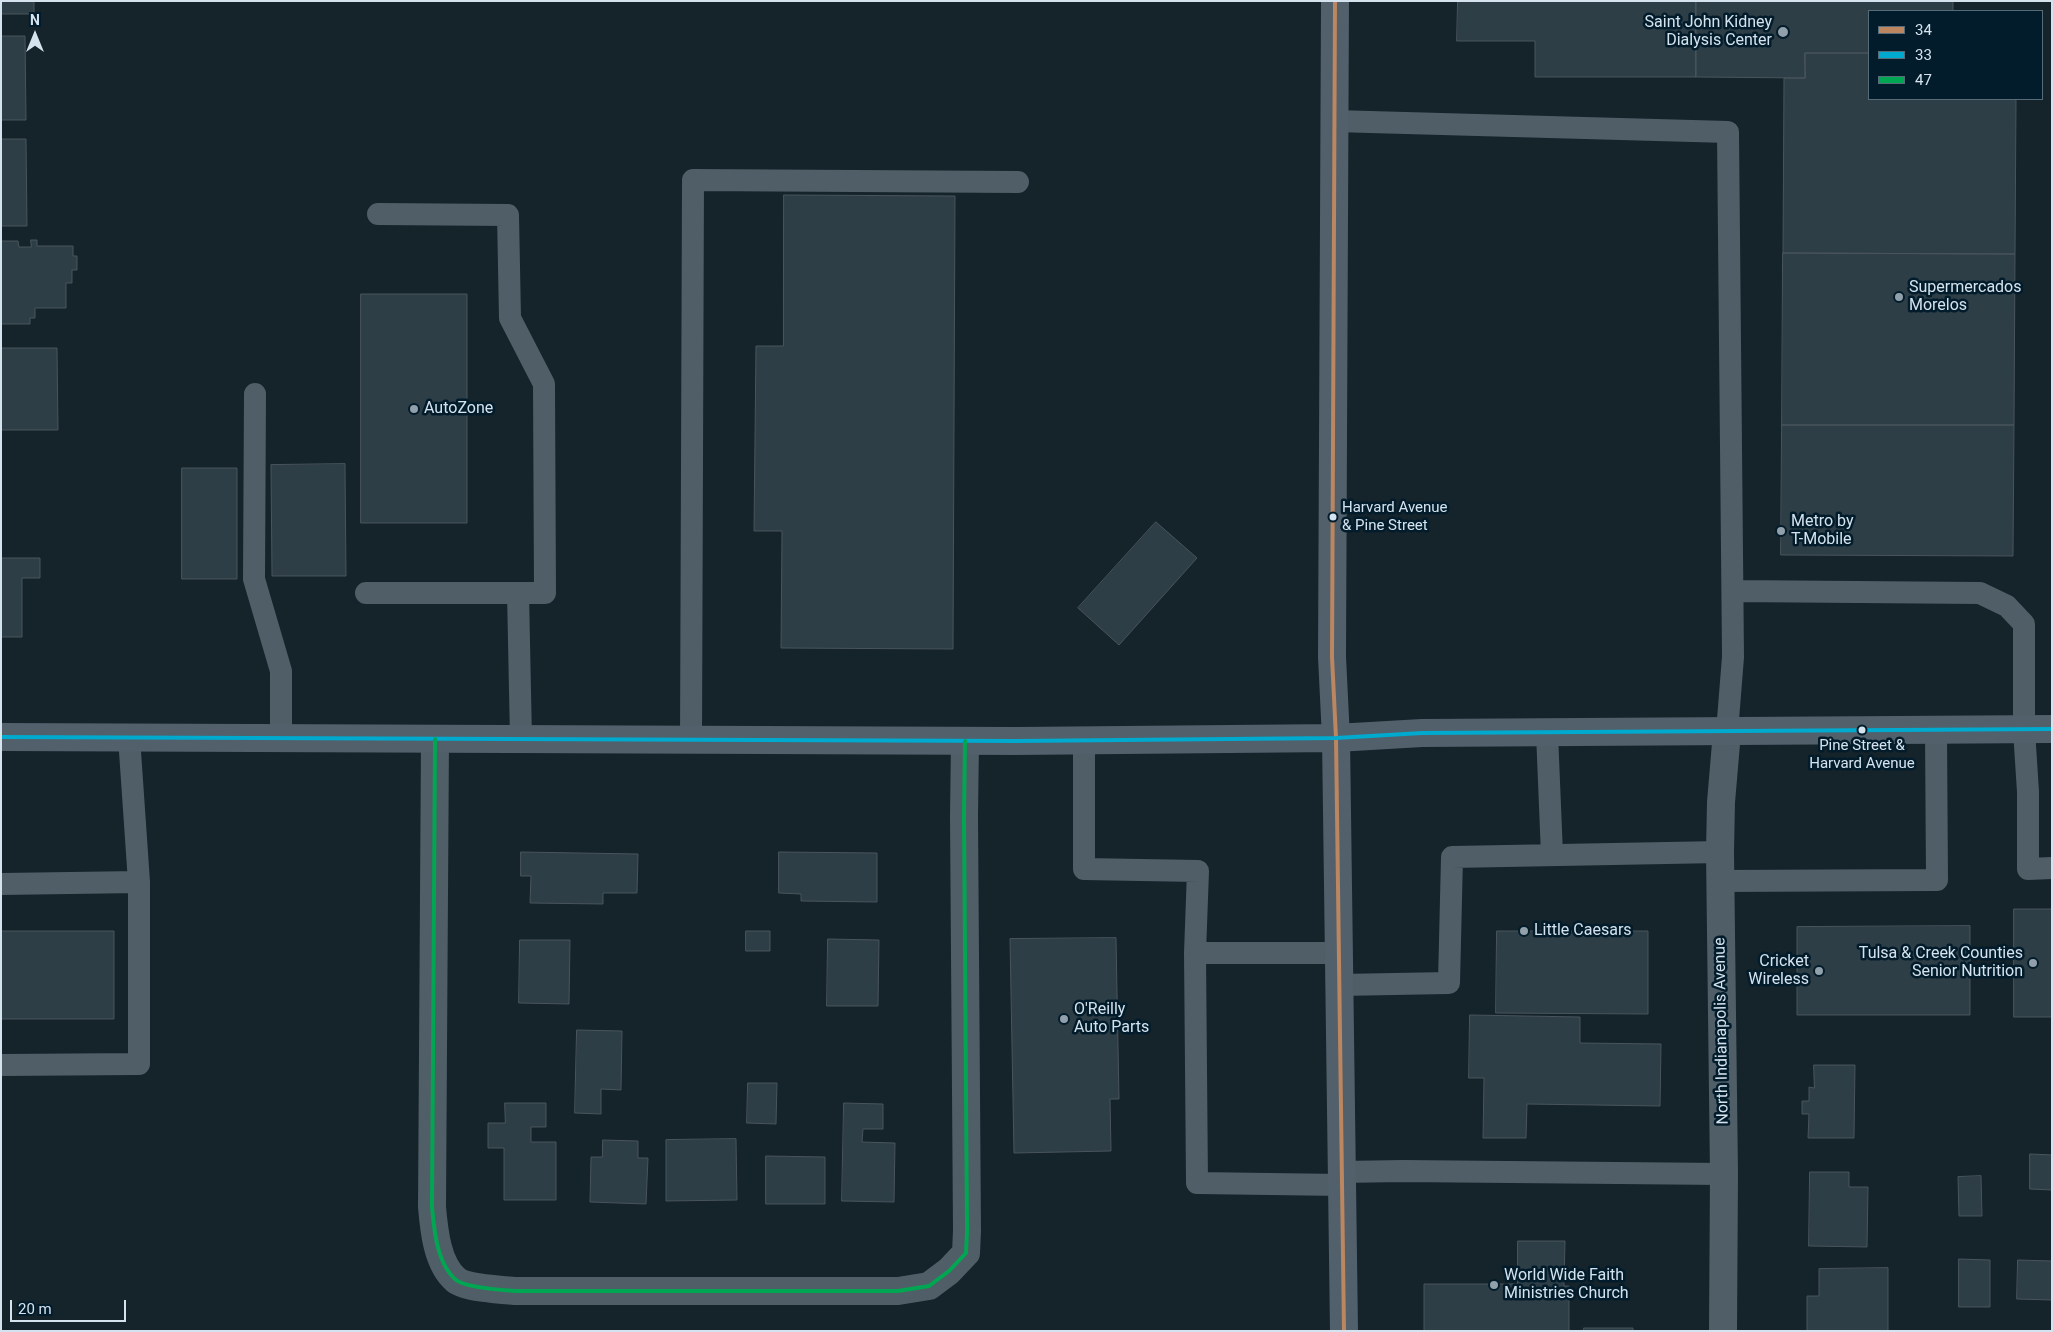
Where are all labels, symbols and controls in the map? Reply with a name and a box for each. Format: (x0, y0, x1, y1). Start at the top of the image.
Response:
north arrow (10, 10, 60, 60)
legend (1868, 10, 2043, 100)
text: N (30, 12, 40, 28)
place label: Saint John Kidney Dialysis Center (1645, 13, 1772, 51)
text: 34 (1915, 21, 1932, 39)
marker: Saint John Kidney Dialysis Center (1776, 25, 1790, 39)
text: 33 (1915, 46, 1932, 64)
text: 47 (1915, 71, 1932, 89)
place label: Supermercados Morelos (1909, 278, 2021, 316)
marker: Supermercados Morelos (1893, 291, 1905, 303)
place label: AutoZone (424, 399, 493, 419)
marker: AutoZone (408, 403, 420, 415)
place label: Harvard Avenue & Pine Street (1342, 499, 1448, 534)
marker: Harvard Avenue & Pine Street (1328, 512, 1338, 522)
place label: Metro by T-Mobile (1791, 512, 1854, 550)
marker: Metro by T-Mobile (1775, 525, 1787, 537)
marker: Pine Street & Harvard Avenue (1857, 725, 1867, 735)
place label: Pine Street & Harvard Avenue (1809, 737, 1915, 772)
place label: Little Caesars (1534, 921, 1632, 941)
marker: Little Caesars (1518, 925, 1530, 937)
street label: North Indianapolis Avenue (1711, 937, 1733, 1125)
place label: Tulsa & Creek Counties Senior Nutrition (1859, 944, 2023, 982)
place label: Cricket Wireless (1748, 952, 1809, 990)
marker: Tulsa & Creek Counties Senior Nutrition (2027, 957, 2039, 969)
marker: Cricket Wireless (1813, 965, 1825, 977)
place label: O'Reilly Auto Parts (1074, 1000, 1149, 1038)
marker: O'Reilly Auto Parts (1058, 1013, 1070, 1025)
place label: World Wide Faith Ministries Church (1504, 1266, 1629, 1304)
marker: World Wide Faith Ministries Church (1488, 1279, 1500, 1291)
scale bar (12, 1290, 129, 1322)
text: 20 m (18, 1300, 52, 1318)

